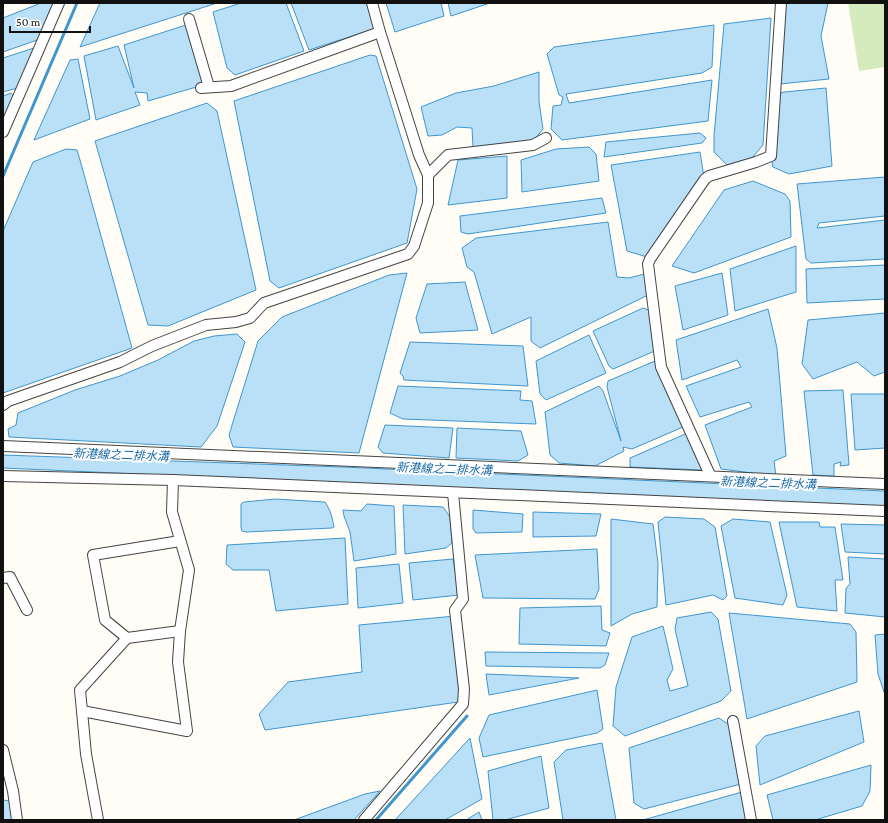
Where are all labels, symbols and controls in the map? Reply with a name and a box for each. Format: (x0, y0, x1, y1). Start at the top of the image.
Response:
scale bar (10, 8, 90, 34)
text: 50 m (16, 15, 41, 29)
water label: 新港線之二排水溝 (73, 446, 171, 464)
water label: 新港線之二排水溝 (396, 460, 494, 478)
water label: 新港線之二排水溝 (720, 474, 818, 492)

